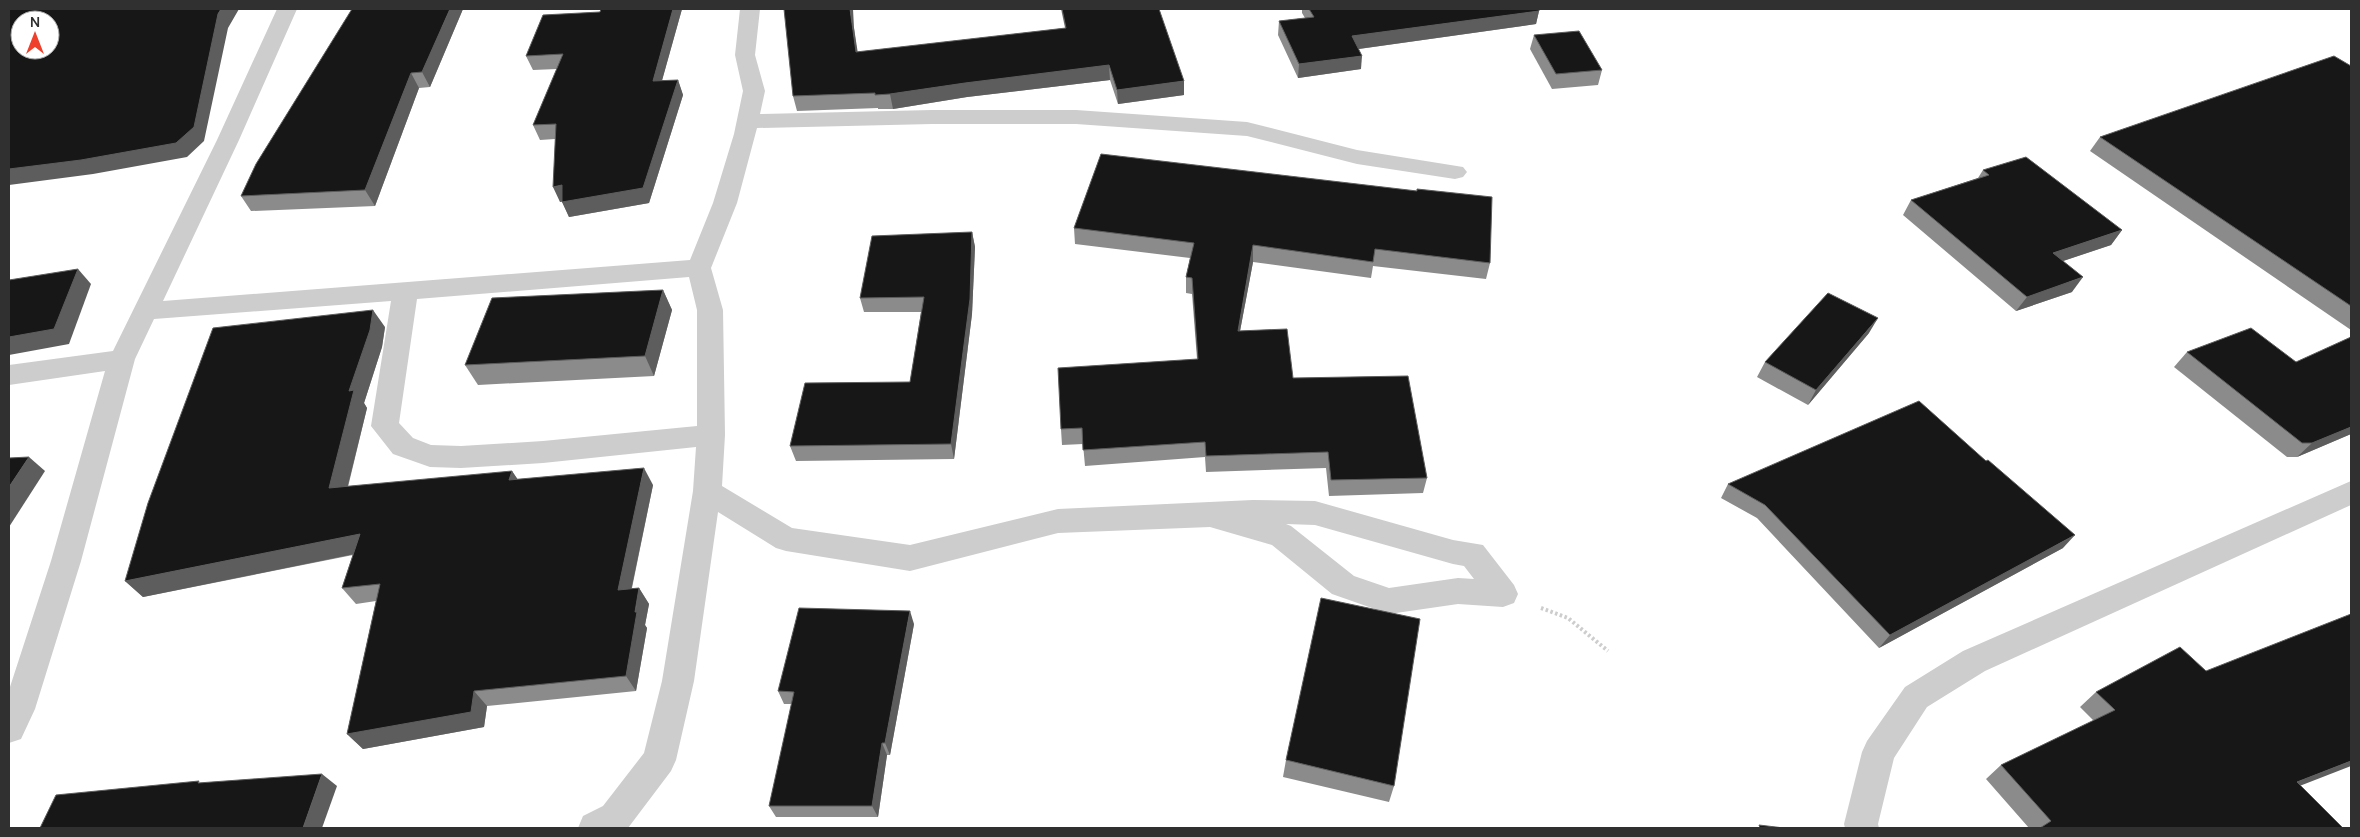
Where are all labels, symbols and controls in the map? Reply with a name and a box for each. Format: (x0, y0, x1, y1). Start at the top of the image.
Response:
north arrow (10, 10, 60, 60)
text: N (30, 12, 40, 31)

